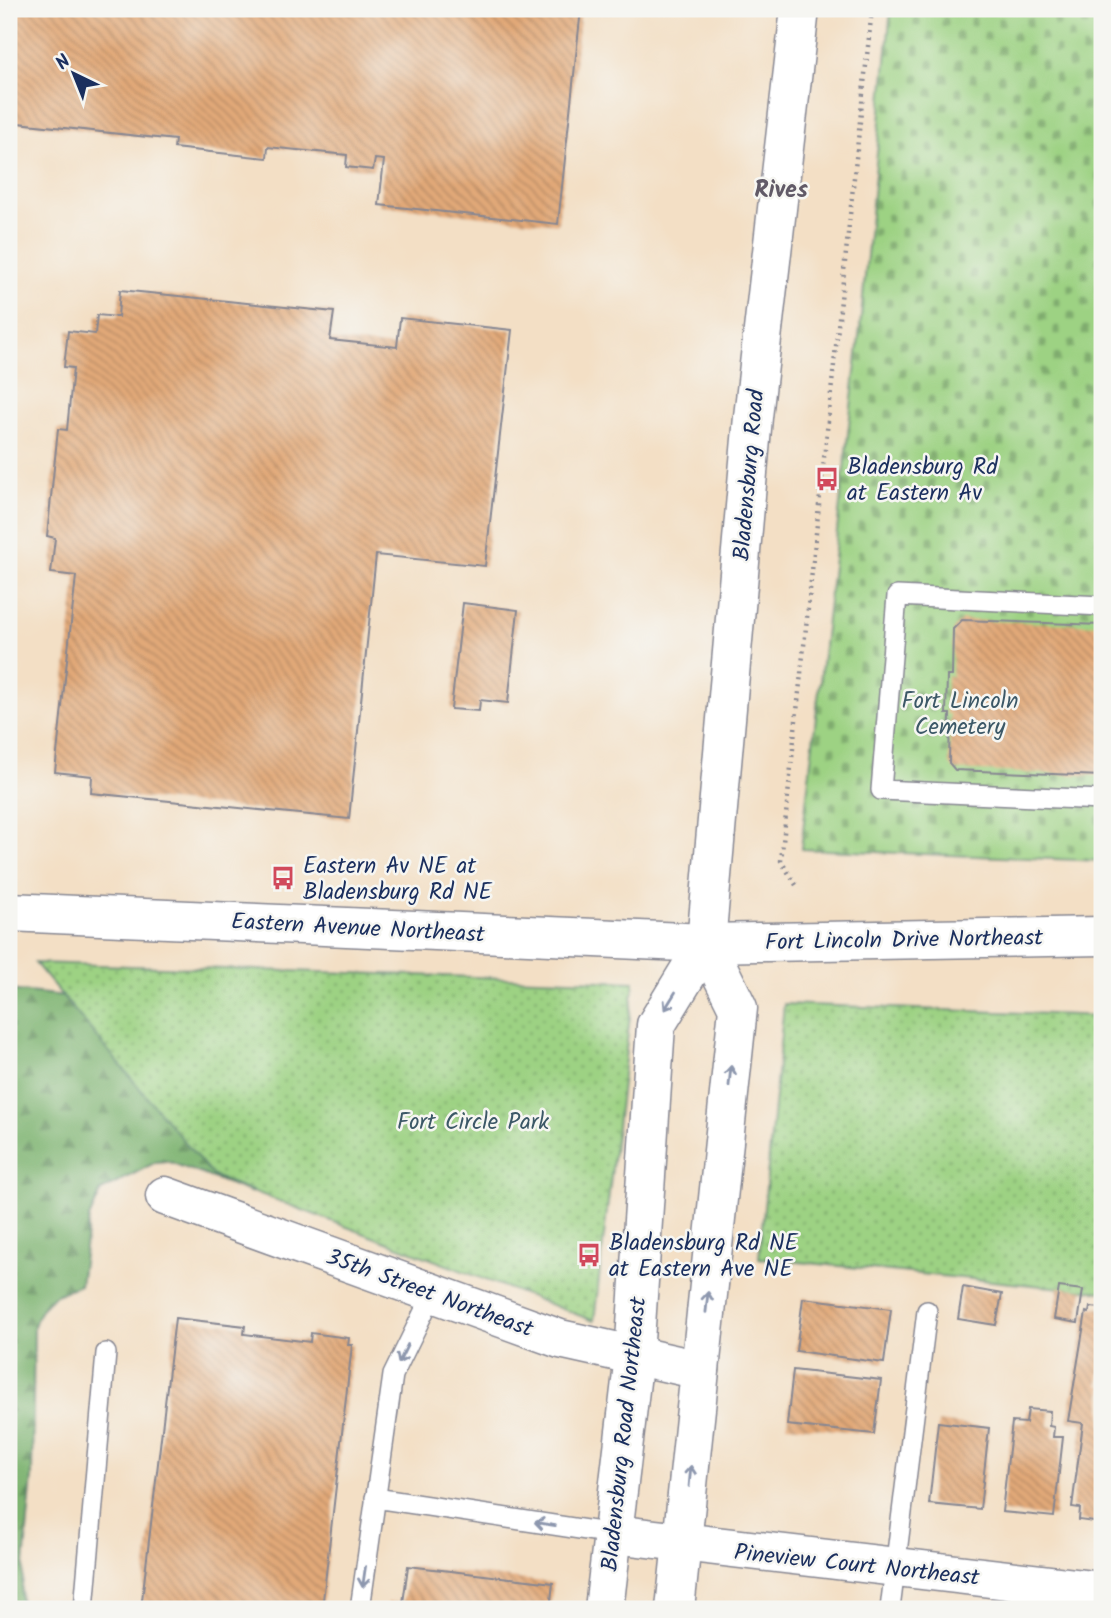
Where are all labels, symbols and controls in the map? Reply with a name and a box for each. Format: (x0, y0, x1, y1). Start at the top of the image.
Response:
north arrow (38, 38, 108, 108)
text: N (49, 48, 78, 78)
district label: Rives (754, 171, 808, 210)
street label: Bladensburg Road (725, 387, 775, 562)
place label: Bladensburg Rd at Eastern Av (847, 450, 998, 512)
bus stop icon: Bladensburg Rd at Eastern Av (813, 465, 841, 493)
park label: Fort Lincoln Cemetery (901, 684, 1019, 746)
place label: Eastern Av NE at Bladensburg Rd NE (303, 849, 493, 911)
bus stop icon: Eastern Av NE at Bladensburg Rd NE (269, 864, 297, 892)
street label: Eastern Avenue Northeast (230, 904, 487, 954)
street label: Fort Lincoln Drive Northeast (765, 921, 1044, 961)
one-way arrow (663, 990, 677, 1010)
one-way arrow (724, 1065, 737, 1088)
park label: Fort Circle Park (397, 1105, 549, 1141)
place label: Bladensburg Rd NE at Eastern Ave NE (609, 1226, 799, 1288)
street label: 35th Street Northeast (321, 1240, 539, 1348)
bus stop icon: Bladensburg Rd NE at Eastern Ave NE (575, 1241, 603, 1269)
one-way arrow (700, 1291, 713, 1314)
street label: Bladensburg Road Northeast (593, 1294, 657, 1573)
one-way arrow (396, 1343, 410, 1364)
one-way arrow (684, 1466, 697, 1488)
one-way arrow (534, 1517, 557, 1530)
street label: Pineview Court Northeast (732, 1535, 982, 1597)
one-way arrow (357, 1565, 370, 1588)

